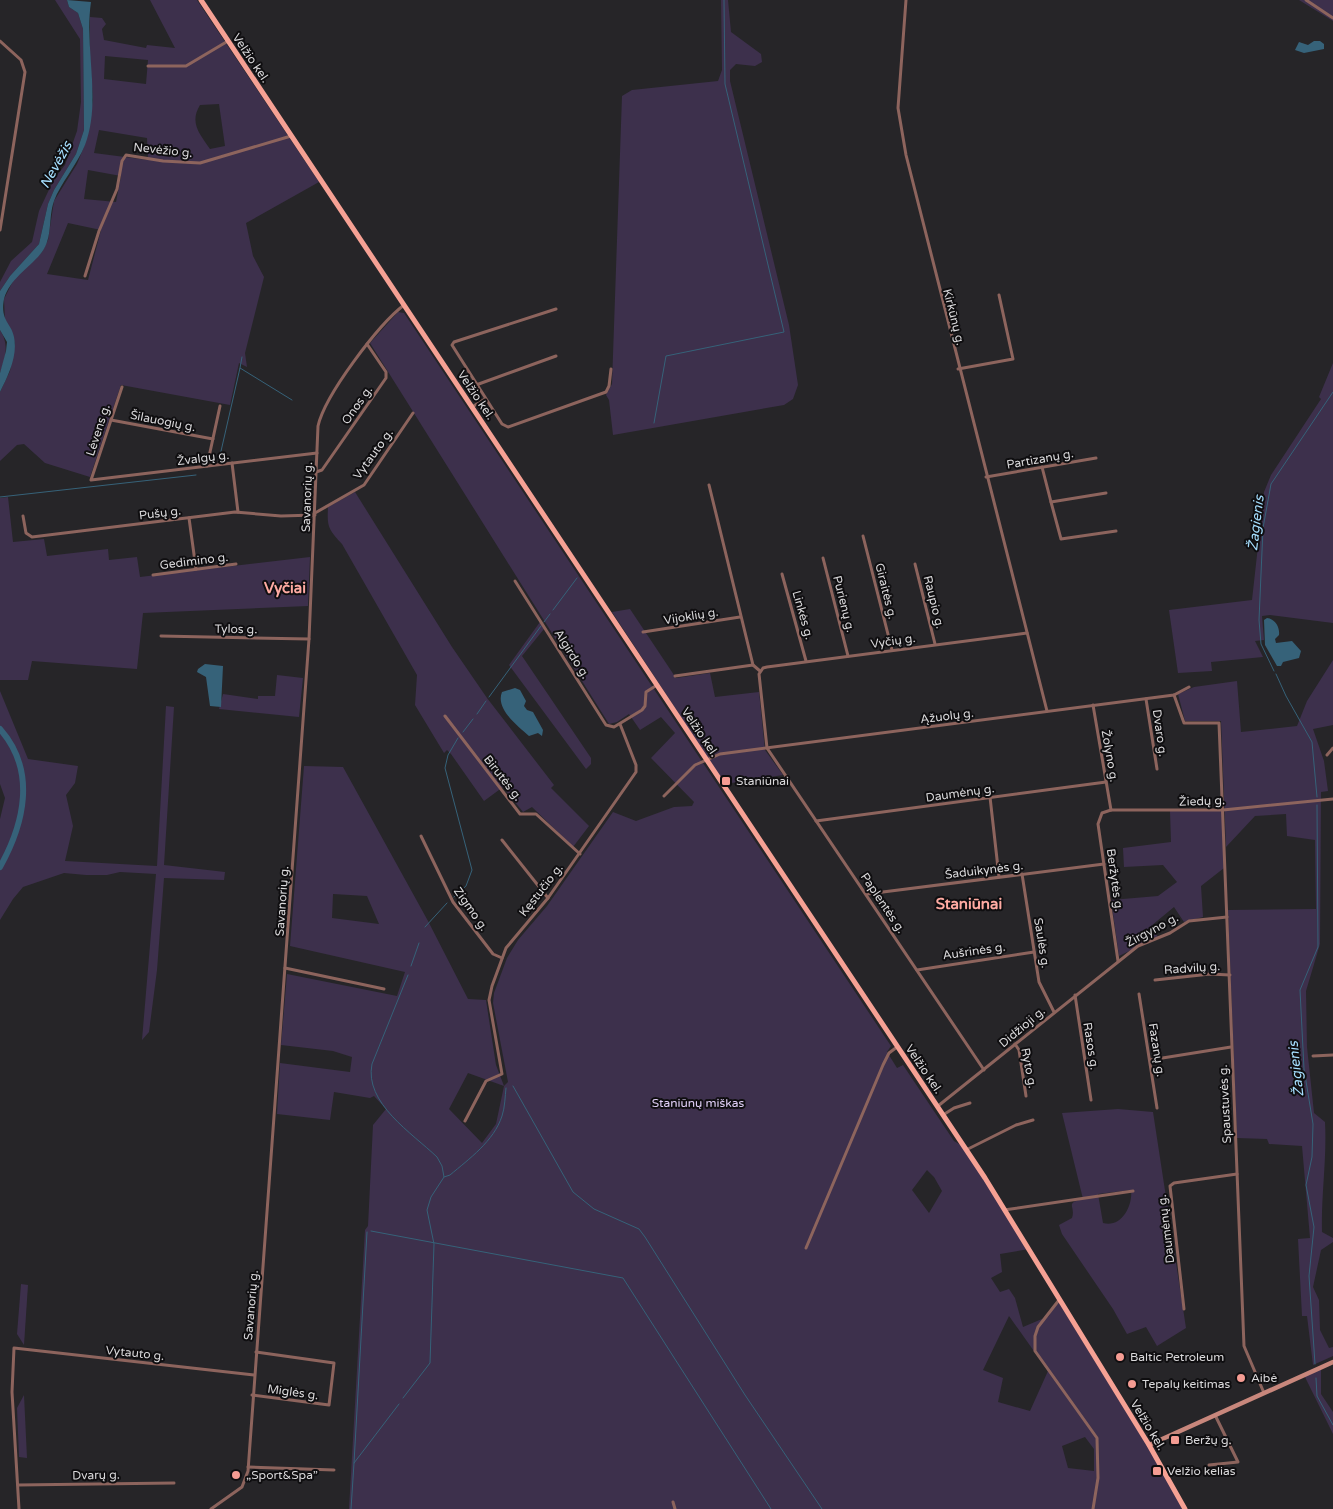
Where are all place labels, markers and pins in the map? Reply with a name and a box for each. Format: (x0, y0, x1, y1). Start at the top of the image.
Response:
place label: Staniūnai (736, 774, 789, 788)
marker: Staniūnai (720, 775, 732, 787)
place label: Baltic Petroleum (1130, 1350, 1224, 1364)
marker: Baltic Petroleum (1114, 1351, 1126, 1363)
place label: Aibė (1251, 1371, 1277, 1385)
marker: Aibė (1235, 1372, 1247, 1384)
place label: Tepalų keitimas (1142, 1377, 1231, 1391)
marker: Tepalų keitimas (1126, 1378, 1138, 1390)
place label: Beržų g. (1185, 1433, 1232, 1447)
marker: Beržų g. (1169, 1434, 1181, 1446)
place label: Velžio kelias (1167, 1464, 1236, 1478)
marker: Velžio kelias (1151, 1465, 1163, 1477)
place label: „Sport&Spa” (246, 1468, 318, 1482)
marker: „Sport&Spa” (230, 1469, 242, 1481)

